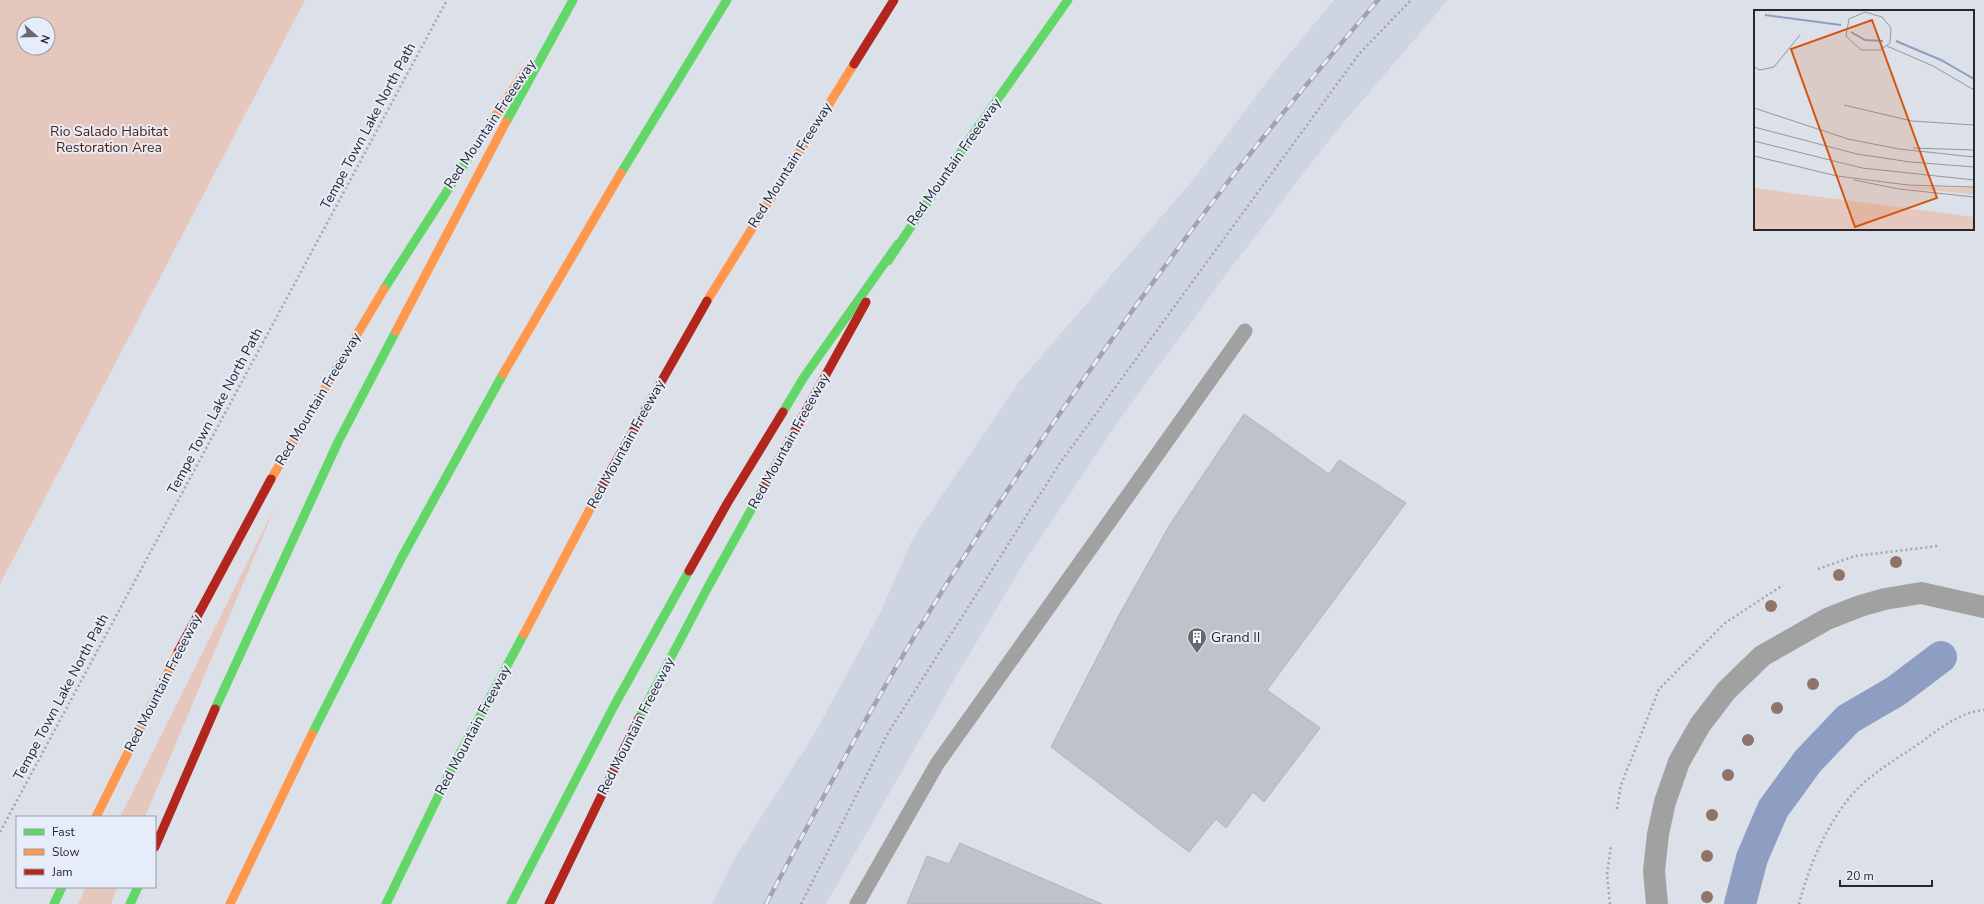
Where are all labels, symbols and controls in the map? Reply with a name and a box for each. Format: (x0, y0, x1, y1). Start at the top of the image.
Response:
inset map (1754, 10, 1974, 230)
north arrow (16, 16, 56, 56)
text: N (36, 33, 53, 46)
street label: Tempe Town Lake North Path (316, 39, 420, 213)
street label: Red Mountain Freeeway (440, 55, 541, 192)
street label: Red Mountain Freeeway (903, 94, 1006, 230)
street label: Red Mountain Freeway (744, 98, 837, 231)
park label: Rio Salado Habitat Restoration Area (50, 122, 168, 157)
street label: Tempe Town Lake North Path (163, 324, 267, 498)
street label: Red Mountain Freeeway (271, 328, 366, 469)
street label: Red Mountain Freeeway (744, 369, 835, 512)
street label: Red Mountain Freeway (583, 375, 670, 512)
street label: Tempe Town Lake North Path (9, 610, 113, 784)
street label: Red Mountain Freeeway (120, 610, 206, 755)
building icon: Grand II (1186, 626, 1208, 654)
place label: Grand II (1211, 628, 1260, 647)
street label: Red Mountain Freeeway (593, 653, 679, 798)
street label: Red Mountain Freeway (431, 661, 516, 798)
legend (16, 816, 156, 888)
text: Fast (52, 824, 75, 840)
text: Slow (52, 844, 80, 860)
scale bar (1840, 862, 1932, 888)
text: Jam (51, 864, 73, 880)
text: 20 m (1846, 868, 1874, 884)

